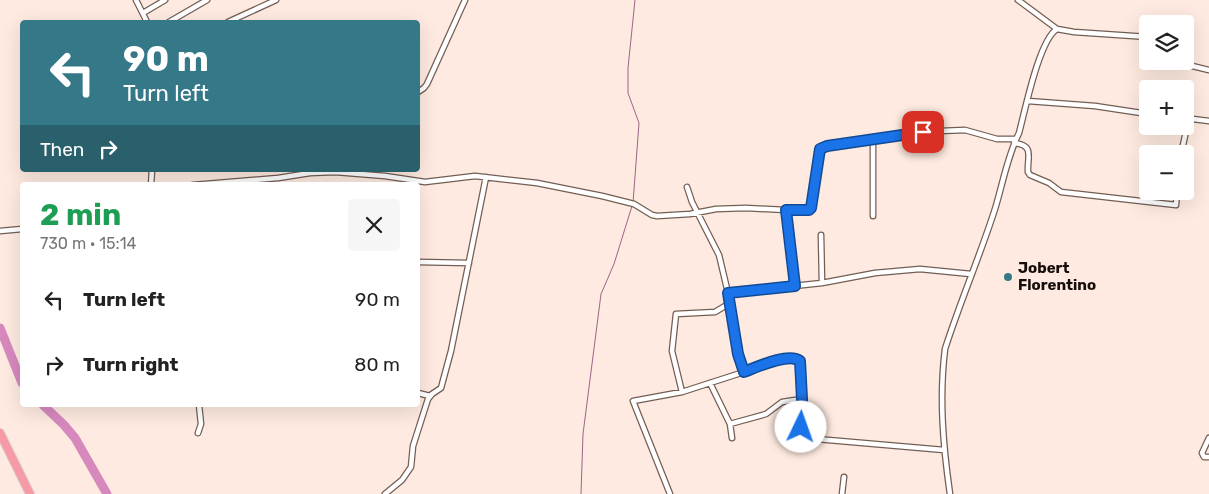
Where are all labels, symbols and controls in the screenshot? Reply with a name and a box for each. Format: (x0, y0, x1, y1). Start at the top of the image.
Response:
map controls (1139, 15, 1194, 200)
button: layers (1139, 15, 1194, 70)
text: 90 m (123, 38, 209, 80)
icon: left (40, 40, 105, 105)
text: Turn left (123, 80, 209, 107)
button: + (1139, 80, 1194, 135)
pin (902, 111, 944, 153)
icon: arrive (909, 118, 937, 146)
icon: right (94, 135, 122, 163)
text: Then (40, 138, 84, 161)
button: − (1139, 145, 1194, 200)
text: 2 min (40, 197, 121, 233)
button: close (348, 199, 400, 251)
text: 730 m · 15:14 (40, 234, 136, 253)
place label: Jobert Florentino (1018, 259, 1096, 294)
marker: Jobert Florentino (1002, 271, 1014, 283)
icon: left (40, 286, 68, 314)
text: Turn left (83, 288, 165, 311)
text: 90 m (355, 288, 400, 311)
icon: right (40, 351, 68, 379)
text: Turn right (83, 353, 178, 376)
text: 80 m (354, 353, 400, 376)
position arrow (774, 400, 826, 452)

